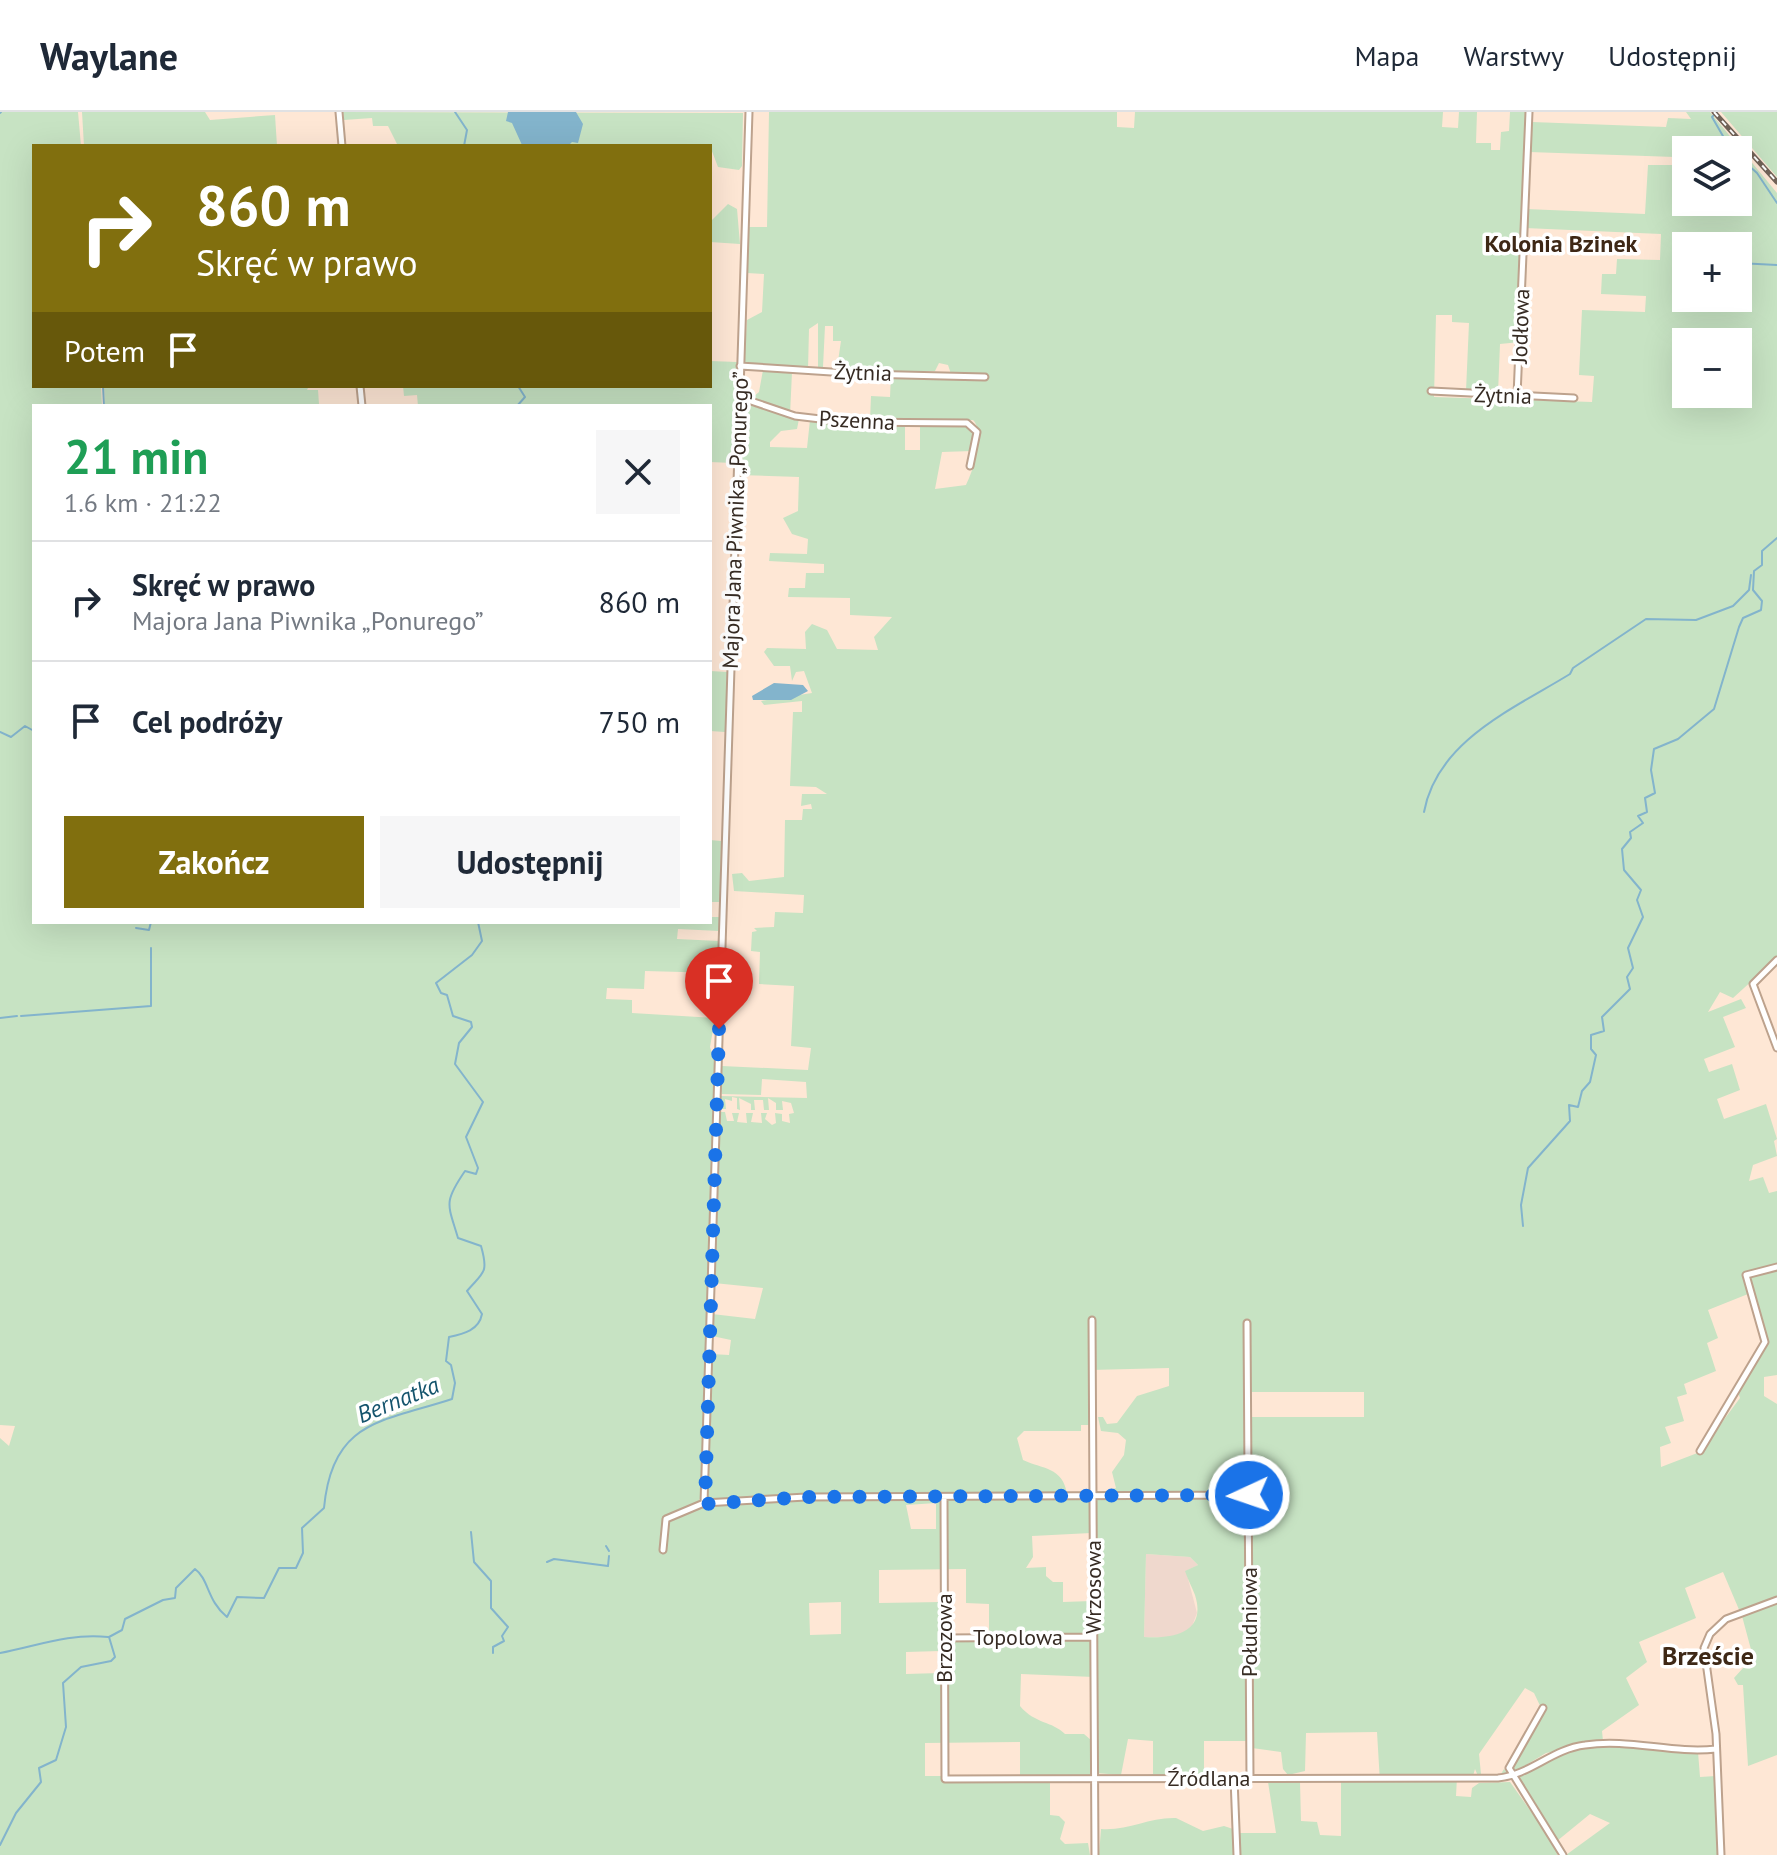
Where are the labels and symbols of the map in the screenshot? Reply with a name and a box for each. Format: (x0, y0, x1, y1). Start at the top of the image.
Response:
district label: Kolonia Bzinek (1485, 228, 1638, 259)
street label: Jodłowa (1505, 288, 1535, 365)
street label: Żytnia (834, 357, 892, 387)
street label: Majora Jana Piwnika „Ponurego” (716, 371, 754, 669)
street label: Żytnia (1474, 380, 1532, 410)
street label: Pszenna (818, 404, 896, 436)
pin (685, 947, 753, 1029)
water label: Bernatka (352, 1369, 444, 1430)
position arrow (1207, 1453, 1291, 1537)
street label: Wrzosowa (1079, 1540, 1107, 1634)
street label: Południowa (1235, 1567, 1263, 1677)
street label: Brzozowa (930, 1593, 958, 1683)
street label: Topolowa (973, 1623, 1063, 1651)
district label: Brzeście (1662, 1639, 1754, 1672)
street label: Źródlana (1168, 1764, 1250, 1792)

